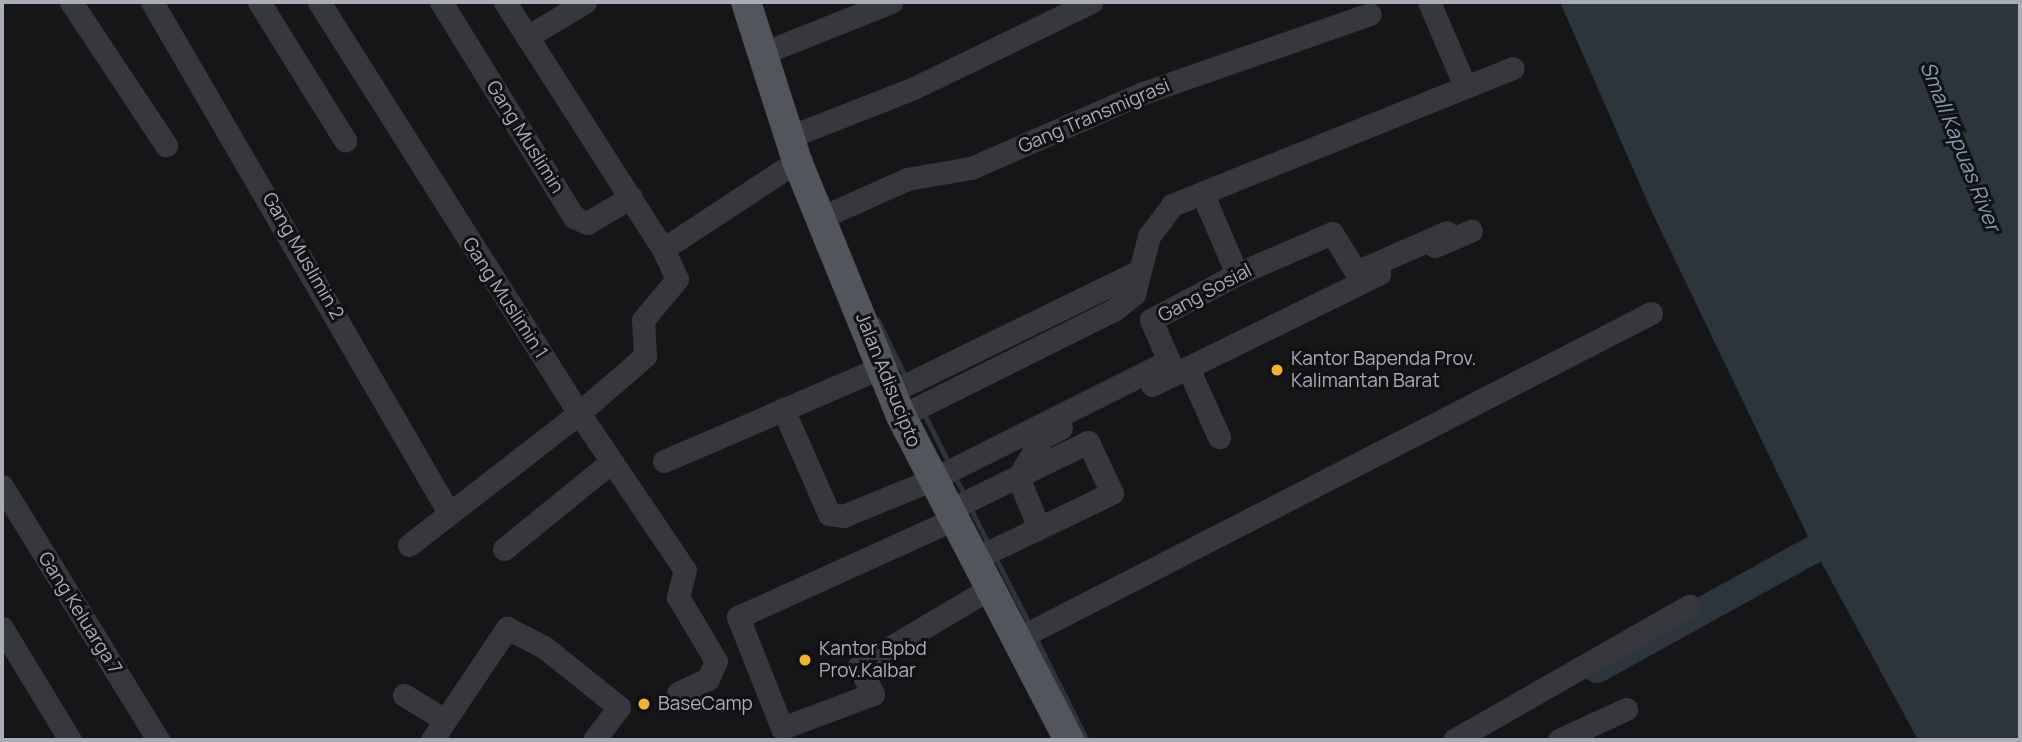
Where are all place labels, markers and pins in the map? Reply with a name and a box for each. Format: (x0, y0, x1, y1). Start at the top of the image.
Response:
place label: Kantor Bapenda Prov. Kalimantan Barat (1291, 348, 1476, 392)
marker: Kantor Bapenda Prov. Kalimantan Barat (1269, 362, 1285, 378)
place label: Kantor Bpbd Prov.Kalbar (819, 638, 927, 682)
marker: Kantor Bpbd Prov.Kalbar (797, 652, 813, 668)
place label: BaseCamp (658, 693, 753, 715)
marker: BaseCamp (636, 696, 652, 712)

